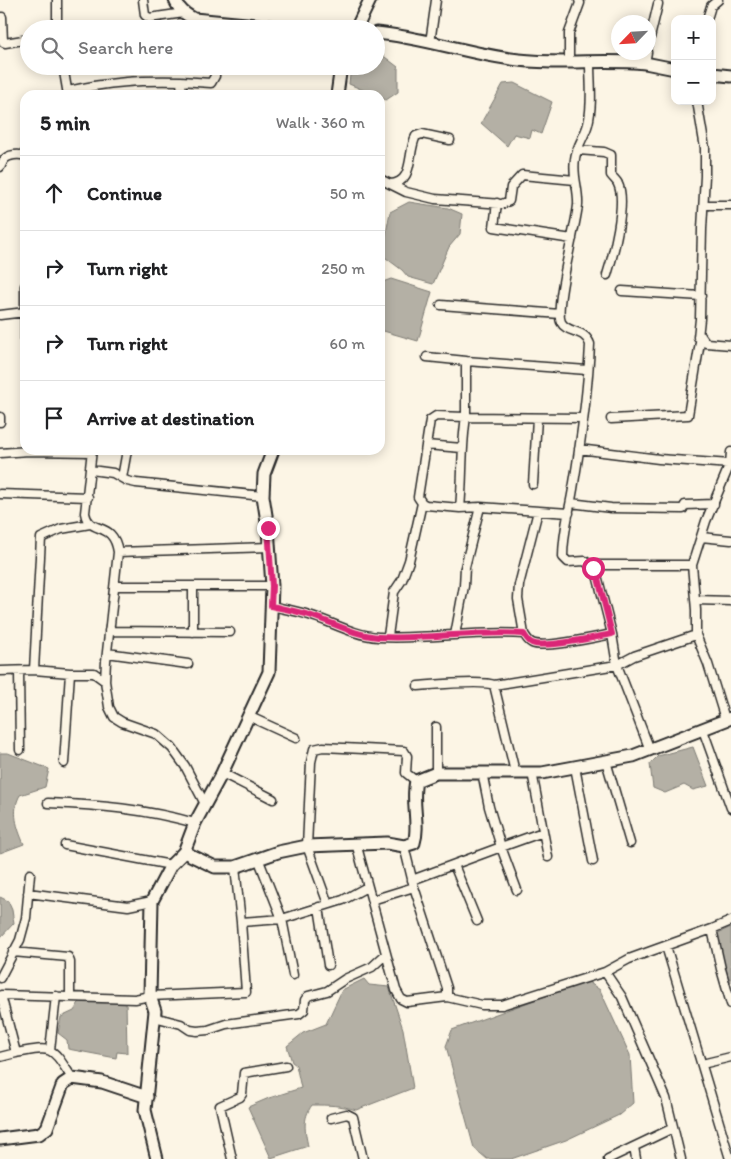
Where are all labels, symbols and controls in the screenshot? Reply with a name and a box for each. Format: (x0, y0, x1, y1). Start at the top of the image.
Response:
north arrow (611, 15, 656, 60)
map controls (671, 15, 716, 105)
button: + (671, 15, 716, 60)
search box (20, 20, 385, 75)
icon: search (38, 34, 66, 62)
text: Search here (78, 36, 173, 59)
button: − (671, 60, 716, 105)
text: 5 min (40, 110, 90, 135)
text: Walk · 360 m (276, 113, 365, 132)
icon: ahead (40, 179, 68, 207)
text: Continue (87, 182, 162, 205)
text: 50 m (330, 184, 365, 203)
icon: right (40, 254, 68, 282)
text: Turn right (87, 257, 168, 280)
text: 250 m (321, 259, 365, 278)
icon: right (40, 329, 68, 357)
text: Turn right (87, 332, 168, 355)
text: 60 m (330, 334, 365, 353)
icon: arrive (40, 404, 68, 432)
text: Arrive at destination (87, 407, 254, 430)
route end (257, 517, 280, 540)
route start (582, 557, 605, 580)

